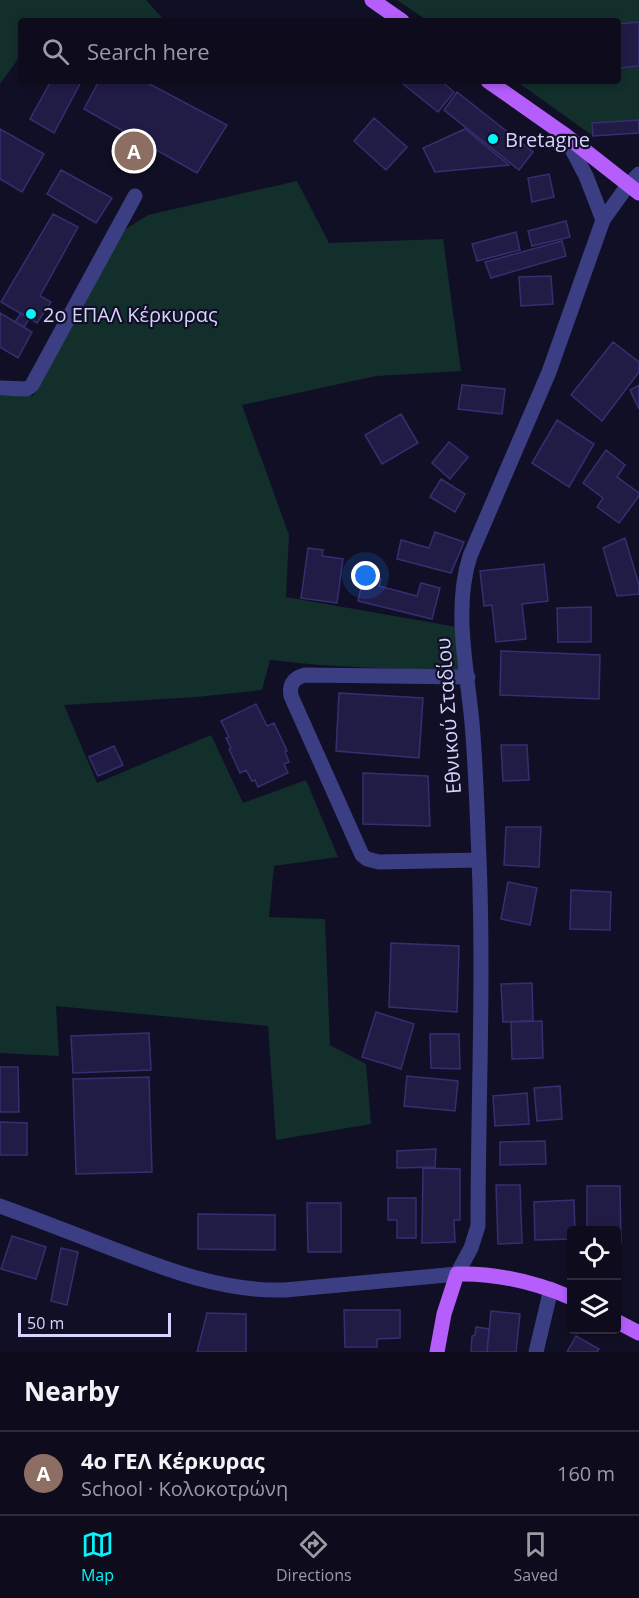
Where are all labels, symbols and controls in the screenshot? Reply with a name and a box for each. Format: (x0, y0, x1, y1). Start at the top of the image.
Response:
search box (18, 18, 621, 84)
icon: search (39, 35, 72, 68)
text: Search here (87, 36, 210, 66)
place label: Bretagne (505, 126, 590, 153)
pin: A (114, 128, 154, 174)
marker: Bretagne (486, 132, 500, 146)
place label: 2ο ΕΠΑΛ Κέρκυρας (43, 301, 218, 328)
marker: 2ο ΕΠΑΛ Κέρκυρας (24, 307, 38, 321)
your location (351, 561, 380, 590)
street label: Εθνικού Σταδίου (429, 637, 467, 795)
map controls (567, 1226, 621, 1334)
button: locate (567, 1226, 621, 1280)
button: layers (567, 1280, 621, 1334)
scale bar (18, 1310, 171, 1338)
text: 50 m (27, 1312, 64, 1334)
text: Nearby (24, 1373, 119, 1409)
text: 4ο ΓΕΛ Κέρκυρας (81, 1445, 265, 1475)
text: A (37, 1460, 50, 1487)
text: 160 m (557, 1460, 615, 1487)
text: School · Κολοκοτρώνη (81, 1475, 288, 1502)
tab: Map (81, 1528, 114, 1586)
tab: Directions (276, 1528, 352, 1586)
tab: Saved (514, 1528, 558, 1586)

